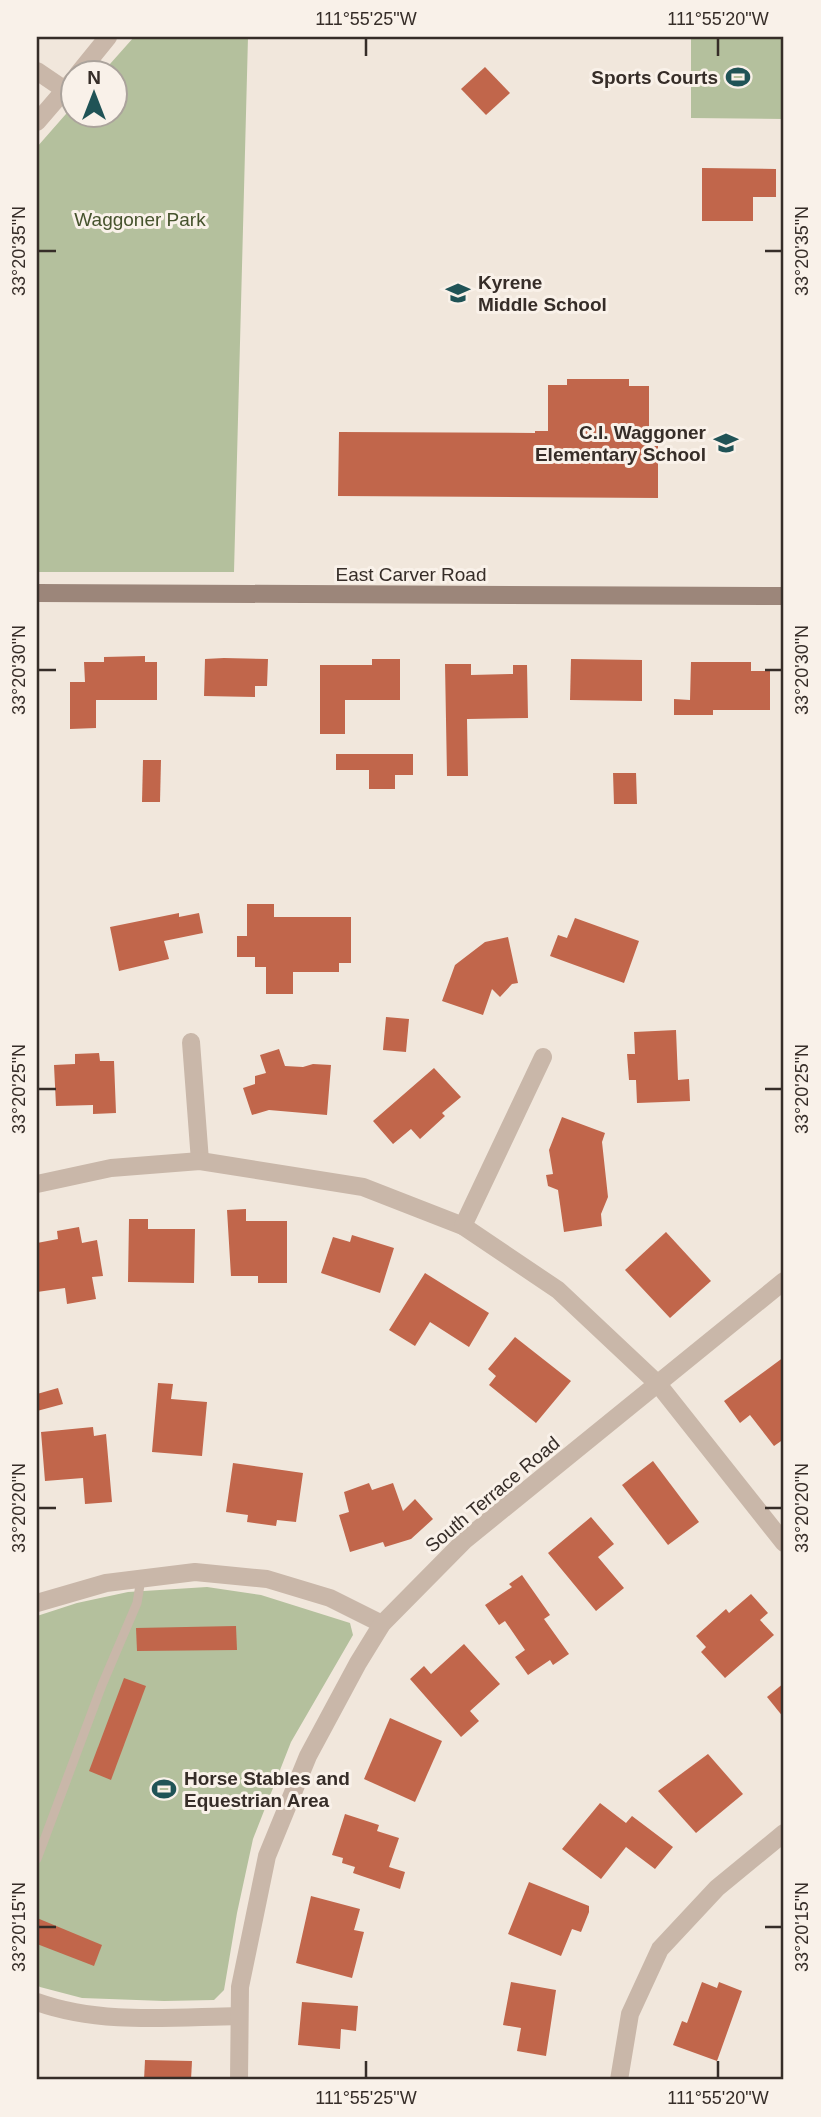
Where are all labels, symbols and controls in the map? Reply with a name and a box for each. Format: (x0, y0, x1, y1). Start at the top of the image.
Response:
text: 111°55'25"W (315, 9, 417, 29)
text: 111°55'20"W (667, 9, 769, 29)
north arrow (60, 60, 130, 130)
sports icon: Sports Courts (724, 63, 752, 91)
text: N (87, 67, 101, 88)
place label: Sports Courts (591, 67, 718, 88)
text: 33°20'35"N (9, 206, 29, 296)
text: 33°20'35"N (792, 206, 812, 296)
park label: Waggoner Park (74, 209, 206, 230)
place label: Kyrene Middle School (478, 272, 607, 315)
school or university icon: Kyrene Middle School (444, 279, 472, 307)
place label: C.I. Waggoner Elementary School (535, 422, 707, 465)
school or university icon: C.I. Waggoner Elementary School (712, 429, 740, 457)
street label: East Carver Road (335, 564, 487, 585)
text: 33°20'30"N (9, 625, 29, 715)
text: 33°20'30"N (792, 625, 812, 715)
text: 33°20'25"N (9, 1044, 29, 1134)
text: 33°20'25"N (792, 1044, 812, 1134)
street label: South Terrace Road (421, 1432, 564, 1557)
text: 33°20'20"N (9, 1463, 29, 1553)
text: 33°20'20"N (792, 1463, 812, 1553)
place label: Horse Stables and Equestrian Area (184, 1768, 350, 1811)
sports icon: Horse Stables and Equestrian Area (150, 1775, 178, 1803)
text: 33°20'15"N (9, 1882, 29, 1972)
text: 33°20'15"N (792, 1882, 812, 1972)
text: 111°55'25"W (315, 2088, 417, 2108)
text: 111°55'20"W (667, 2088, 769, 2108)

